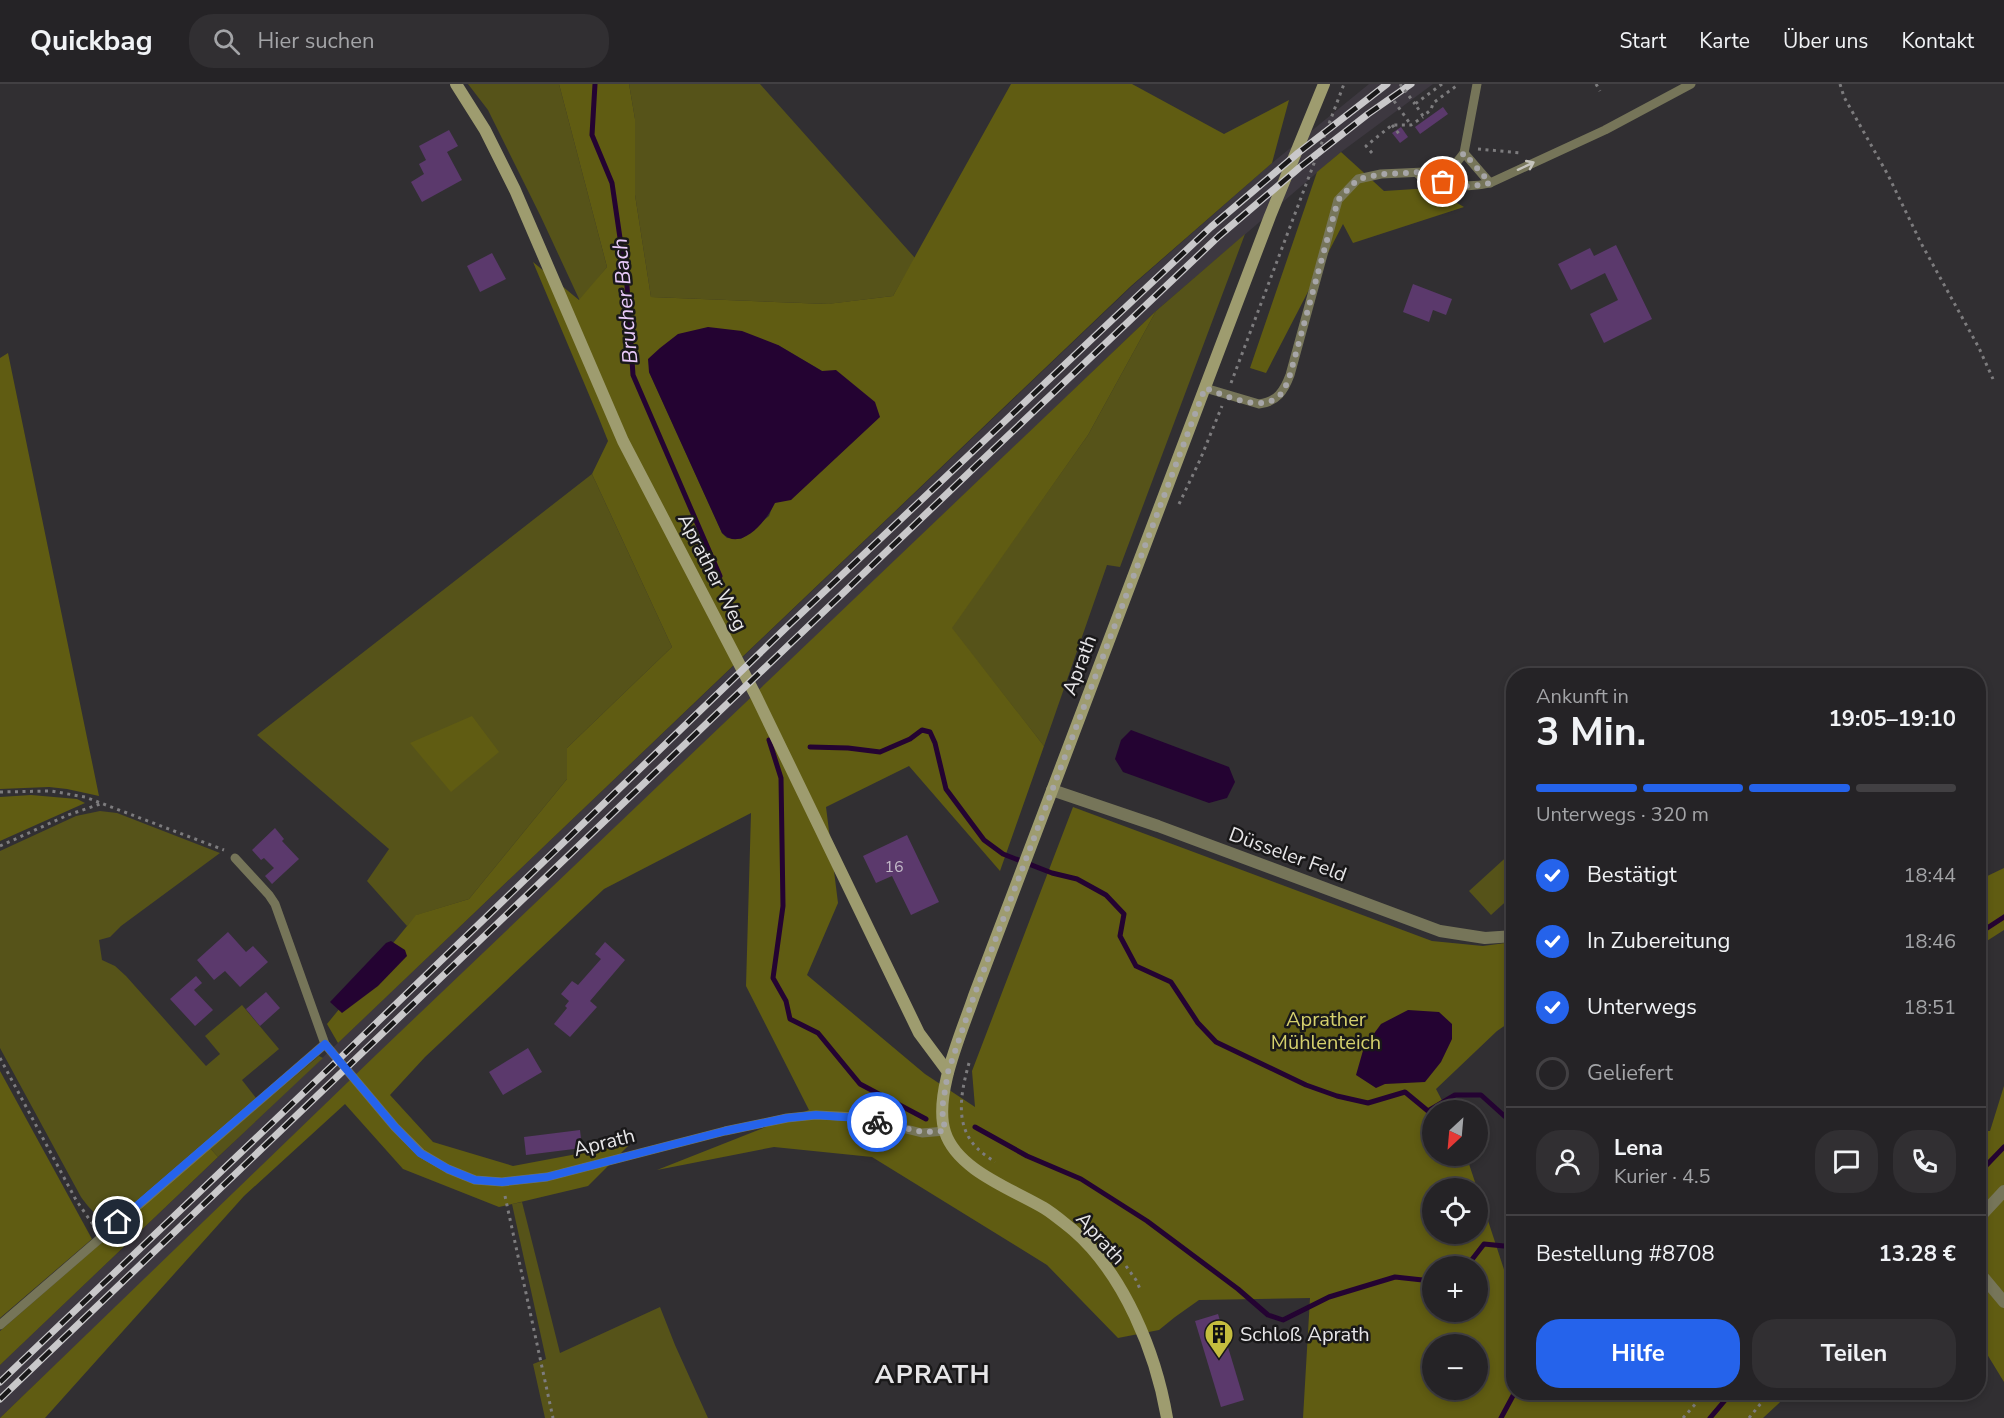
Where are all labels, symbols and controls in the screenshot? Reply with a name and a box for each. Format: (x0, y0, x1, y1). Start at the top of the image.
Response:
search box (189, 14, 609, 68)
text: Quickbag (30, 22, 153, 60)
icon: search (210, 25, 243, 58)
text: Hier suchen (258, 26, 374, 56)
text: Start (1619, 27, 1666, 55)
text: Karte (1699, 27, 1750, 55)
text: Über uns (1783, 27, 1868, 55)
text: Kontakt (1901, 27, 1974, 55)
pin (1417, 156, 1468, 207)
one-way arrow (1517, 159, 1535, 171)
icon: bag (1426, 165, 1459, 198)
water label: Brucher Bach (606, 237, 644, 365)
street label: Aprather Weg (671, 509, 754, 636)
street label: Aprath (1056, 631, 1103, 699)
text: Ankunft in (1536, 683, 1629, 710)
text: 19:05–19:10 (1828, 704, 1956, 734)
text: 3 Min. (1536, 706, 1646, 759)
text: Unterwegs · 320 m (1536, 801, 1709, 828)
street label: Düsseler Feld (1225, 821, 1350, 888)
house number: 16 (884, 856, 904, 878)
icon: check (1536, 859, 1569, 892)
text: Bestätigt (1587, 860, 1677, 890)
text: 18:44 (1903, 862, 1956, 889)
icon: check (1536, 925, 1569, 958)
text: In Zubereitung (1587, 926, 1730, 956)
text: 18:46 (1903, 928, 1956, 955)
icon: check (1536, 991, 1569, 1024)
text: Unterwegs (1587, 992, 1697, 1022)
text: 18:51 (1903, 994, 1956, 1021)
park label: Aprather Mühlenteich (1271, 1006, 1381, 1056)
text: Geliefert (1587, 1058, 1673, 1088)
courier (847, 1092, 907, 1152)
north arrow (1422, 1100, 1488, 1166)
map controls (1422, 1100, 1488, 1400)
icon: bike (861, 1106, 894, 1139)
street label: Aprath (571, 1122, 638, 1163)
button: person (1536, 1130, 1599, 1193)
button: chat (1815, 1130, 1878, 1193)
button: phone (1893, 1130, 1956, 1193)
text: Lena (1614, 1133, 1663, 1163)
text: Kurier · 4.5 (1614, 1163, 1711, 1190)
button: locate (1422, 1178, 1488, 1244)
pin (92, 1196, 143, 1247)
icon: home (101, 1205, 134, 1238)
street label: Aprath (1070, 1206, 1131, 1271)
text: Bestellung #8708 (1536, 1239, 1715, 1269)
text: 13.28 € (1879, 1239, 1956, 1269)
button: + (1422, 1256, 1488, 1322)
building icon: Schloß Aprath (1203, 1318, 1235, 1360)
button: Hilfe (1536, 1319, 1740, 1388)
button: Teilen (1752, 1319, 1956, 1388)
place label: Schloß Aprath (1240, 1321, 1370, 1348)
button: − (1422, 1334, 1488, 1400)
district label: APRATH (875, 1357, 991, 1392)

